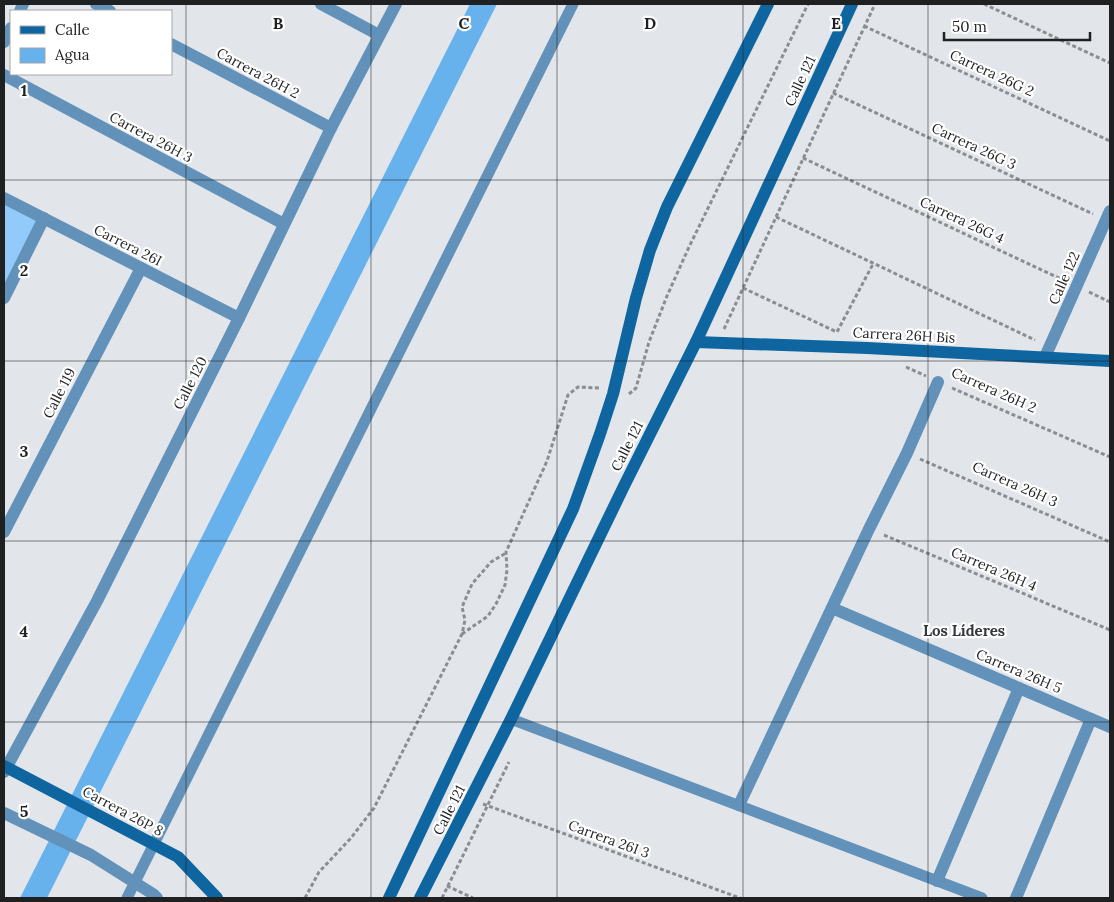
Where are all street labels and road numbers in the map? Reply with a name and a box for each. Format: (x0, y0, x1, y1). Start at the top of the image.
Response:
street label: Carrera 26H 2 (213, 44, 303, 102)
street label: Carrera 26G 2 (947, 46, 1037, 100)
street label: Calle 121 (781, 53, 819, 109)
street label: Carrera 26H 3 (106, 108, 196, 167)
street label: Carrera 26G 3 (929, 119, 1019, 174)
street label: Carrera 26G 4 (917, 193, 1007, 248)
street label: Carrera 26I (91, 220, 165, 270)
street label: Calle 122 (1044, 249, 1084, 307)
street label: Carrera 26H Bis (852, 323, 956, 347)
street label: Calle 120 (169, 353, 211, 413)
street label: Carrera 26H 2 (949, 363, 1039, 417)
street label: Calle 119 (39, 365, 79, 421)
street label: Calle 121 (607, 418, 647, 474)
street label: Carrera 26H 3 (970, 457, 1061, 511)
street label: Carrera 26H 4 (948, 543, 1040, 595)
street label: Carrera 26H 5 (973, 645, 1065, 697)
street label: Carrera 26P 8 (79, 782, 167, 840)
street label: Calle 121 (429, 782, 469, 838)
street label: Carrera 26I 3 (566, 816, 652, 862)

